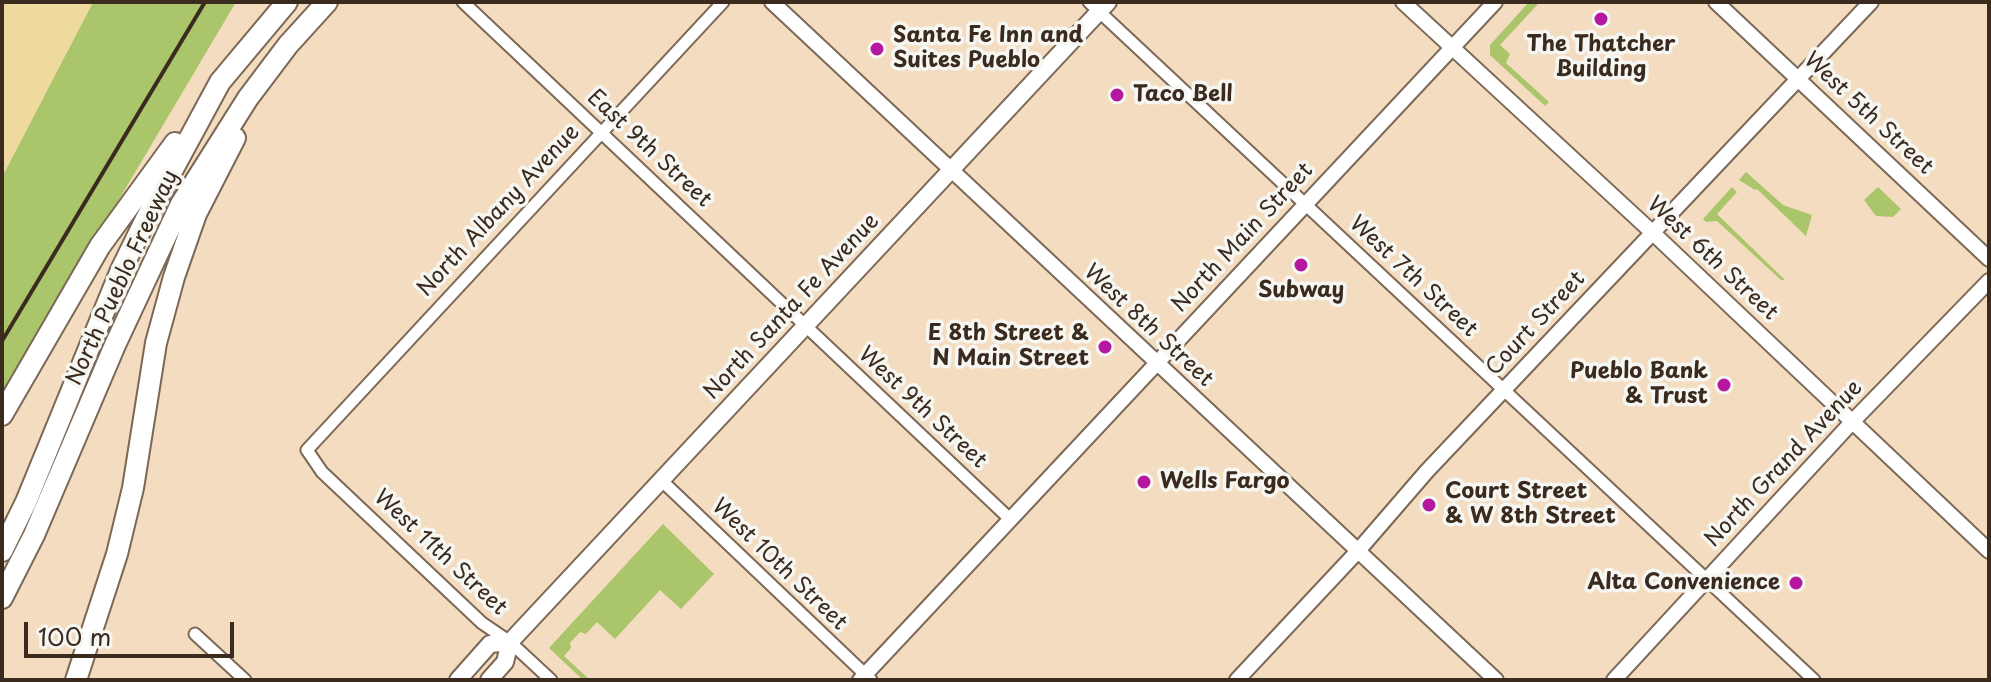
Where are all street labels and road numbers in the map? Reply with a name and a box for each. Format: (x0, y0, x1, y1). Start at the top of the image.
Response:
street label: West 5th Street (1798, 47, 1938, 181)
street label: East 9th Street (581, 85, 717, 213)
street label: North Albany Avenue (412, 120, 586, 302)
street label: North Main Street (1167, 158, 1319, 318)
street label: North Pueblo Freeway (62, 166, 184, 390)
street label: West 6th Street (1641, 192, 1783, 326)
street label: North Santa Fe Avenue (699, 209, 885, 405)
street label: West 7th Street (1343, 211, 1483, 343)
street label: West 8th Street (1078, 259, 1218, 393)
street label: Court Street (1481, 266, 1591, 382)
street label: West 9th Street (852, 342, 992, 474)
street label: North Grand Avenue (1700, 375, 1868, 553)
street label: West 11th Street (368, 485, 512, 621)
street label: West 10th Street (706, 494, 852, 636)

